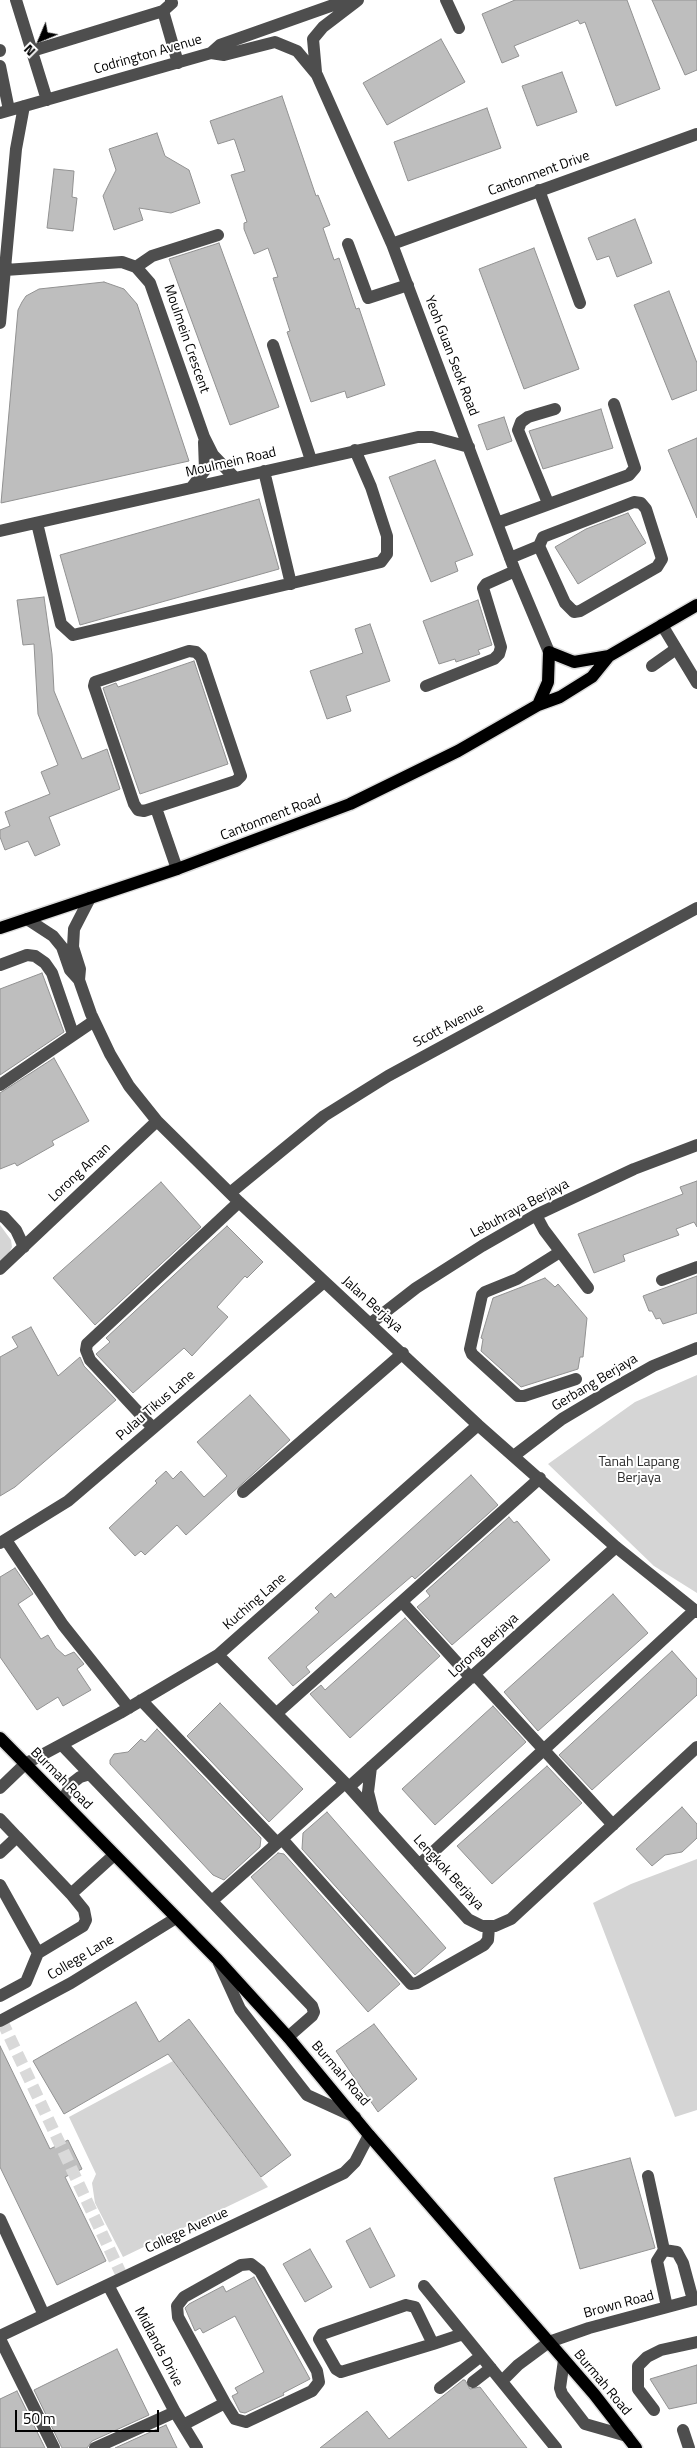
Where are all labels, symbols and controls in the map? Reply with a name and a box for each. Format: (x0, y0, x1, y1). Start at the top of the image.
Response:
north arrow (15, 15, 65, 65)
street label: Codrington Avenue (92, 32, 204, 78)
text: N (18, 40, 40, 62)
street label: Cantonment Drive (486, 148, 592, 200)
street label: Moulmein Crescent (160, 283, 212, 395)
street label: Yeoh Guan Seok Road (420, 294, 482, 418)
street label: Moulmein Road (184, 444, 278, 482)
street label: Cantonment Road (218, 791, 324, 845)
street label: Scott Avenue (411, 1000, 487, 1052)
street label: Lorong Aman (46, 1140, 114, 1206)
street label: Lebuhraya Berjaya (468, 1176, 572, 1242)
street label: Jalan Berjaya (338, 1273, 406, 1337)
street label: Gerbang Berjaya (549, 1351, 641, 1415)
street label: Pulau Tikus Lane (113, 1367, 199, 1445)
park label: Tanah Lapang Berjaya (598, 1455, 680, 1488)
street label: Kuching Lane (220, 1570, 290, 1634)
street label: Lorong Berjaya (446, 1610, 522, 1682)
street label: Burmah Road (27, 1745, 95, 1813)
street label: Lengkok Berjaya (409, 1832, 487, 1914)
street label: College Lane (45, 1932, 117, 1984)
street label: Burmah Road (307, 2038, 373, 2110)
street label: College Avenue (143, 2204, 231, 2258)
street label: Brown Road (582, 2288, 656, 2322)
street label: Midlands Drive (130, 2304, 186, 2390)
street label: Burmah Road (570, 2347, 634, 2419)
scale bar (18, 2400, 161, 2432)
text: 50 m (23, 2407, 56, 2430)

